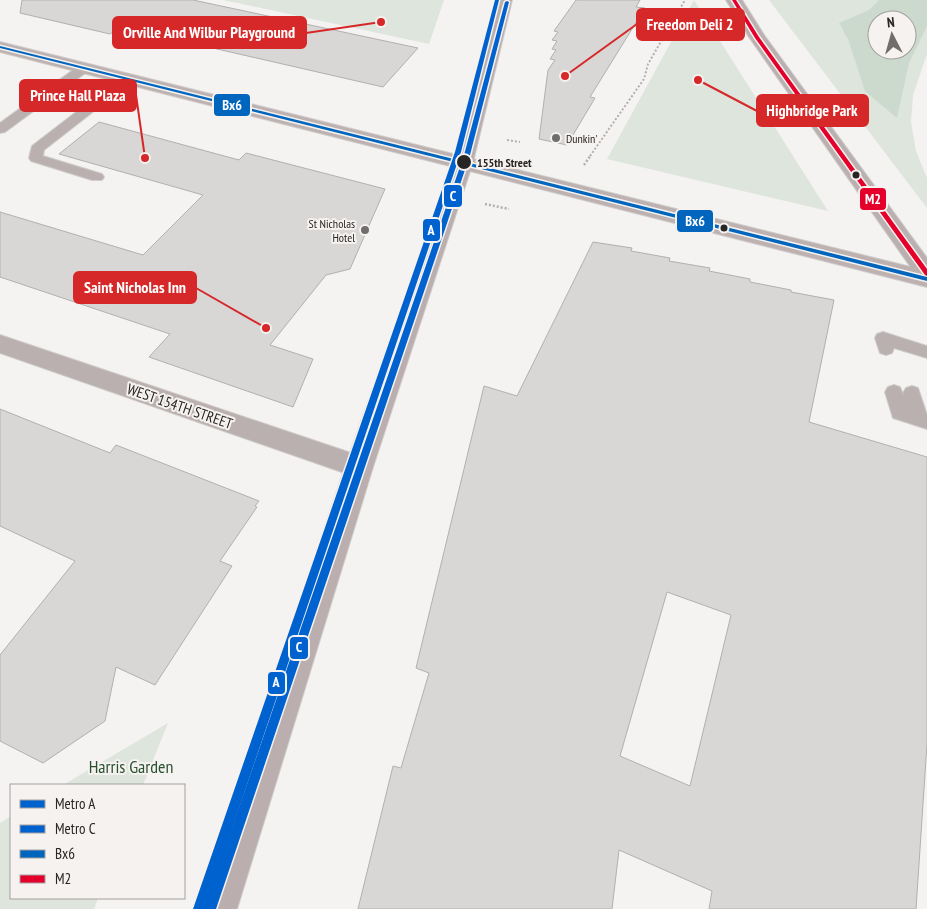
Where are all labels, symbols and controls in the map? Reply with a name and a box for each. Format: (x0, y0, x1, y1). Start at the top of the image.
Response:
callout: Freedom Deli 2 (637, 9, 744, 40)
north arrow (867, 10, 917, 60)
text: N (886, 13, 895, 31)
text: Freedom Deli 2 (646, 14, 734, 34)
callout: Orville And Wilbur Playground (113, 17, 306, 48)
text: Orville And Wilbur Playground (123, 22, 295, 42)
callout: Prince Hall Plaza (20, 80, 136, 111)
text: Prince Hall Plaza (30, 85, 126, 105)
line badge: Bx6 (213, 93, 251, 117)
callout: Highbridge Park (757, 95, 868, 126)
text: Bx6 (222, 96, 242, 114)
text: Highbridge Park (766, 100, 858, 120)
place label: Dunkin' (566, 131, 597, 146)
marker: Dunkin' (550, 132, 562, 144)
marker: 155th Street (455, 153, 473, 171)
place label: 155th Street (477, 155, 532, 170)
unlabelled marker (851, 170, 861, 180)
line badge: C (443, 184, 463, 208)
text: C (450, 187, 457, 205)
line badge: M2 (859, 187, 887, 211)
text: M2 (865, 190, 881, 208)
line badge: Bx6 (676, 209, 714, 233)
text: Bx6 (685, 212, 705, 230)
place label: St Nicholas Hotel (309, 216, 355, 245)
line badge: A (422, 218, 441, 242)
text: A (426, 221, 435, 239)
unlabelled marker (719, 223, 729, 233)
marker: St Nicholas Hotel (359, 224, 371, 236)
callout: Saint Nicholas Inn (74, 272, 196, 303)
text: Saint Nicholas Inn (84, 277, 186, 297)
street label: WEST 154TH STREET (125, 379, 236, 433)
line badge: C (289, 636, 309, 660)
text: C (296, 638, 303, 656)
line badge: A (267, 671, 286, 695)
text: A (271, 673, 280, 691)
park label: Harris Garden (89, 755, 173, 778)
legend (10, 784, 185, 899)
text: Metro A (55, 794, 96, 813)
text: Metro C (55, 819, 96, 838)
text: Bx6 (55, 844, 75, 863)
text: M2 (55, 869, 71, 888)

